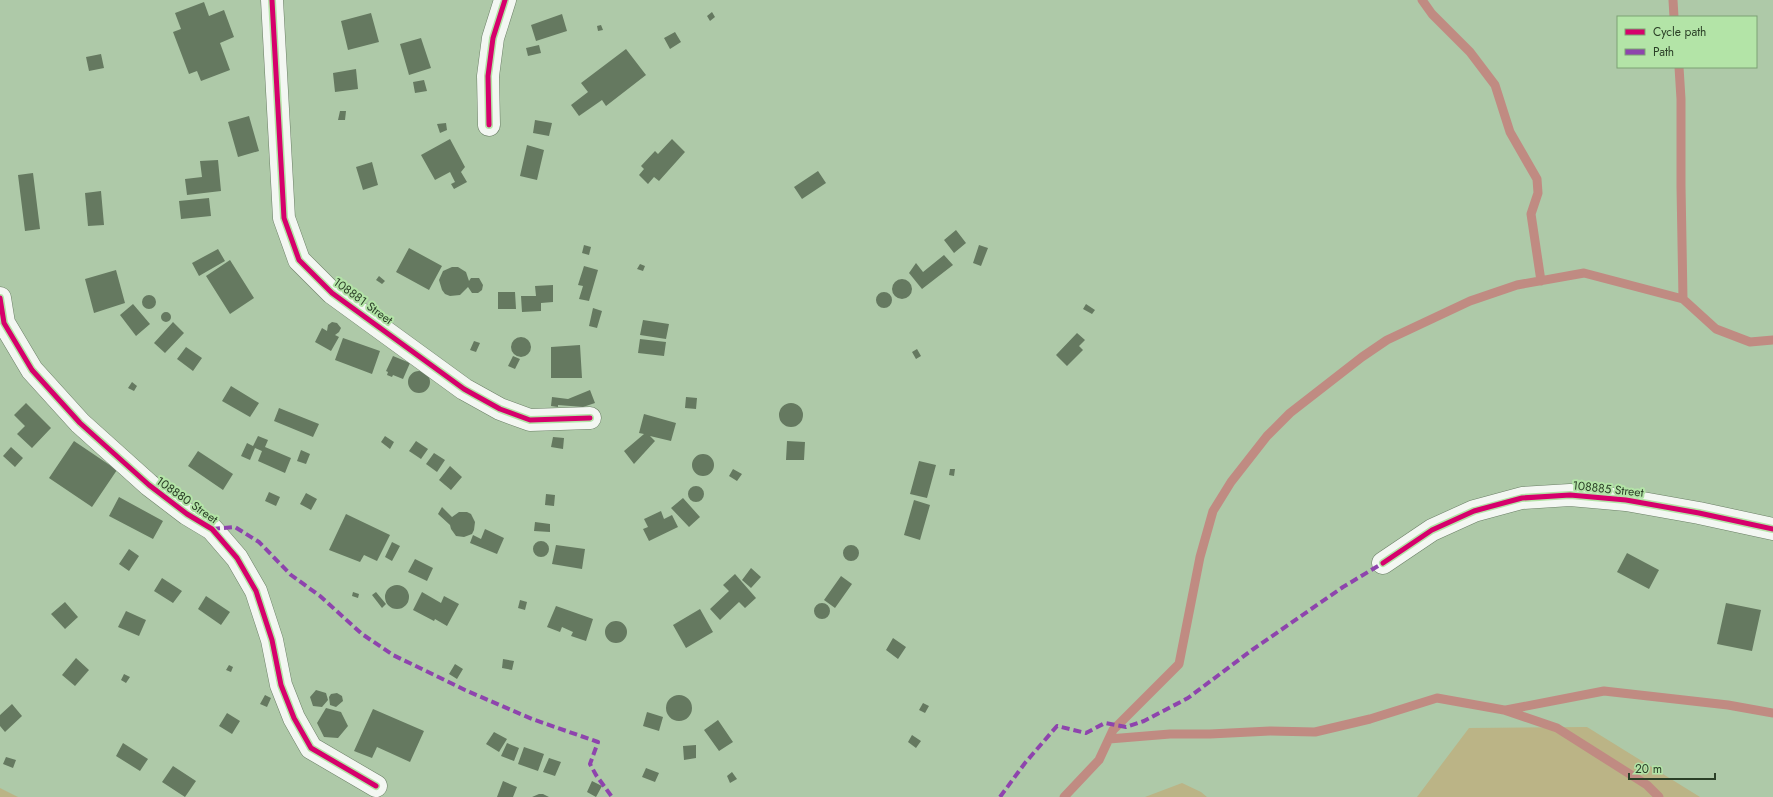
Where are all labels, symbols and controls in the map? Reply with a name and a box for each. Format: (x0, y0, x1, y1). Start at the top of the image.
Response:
legend (1617, 16, 1757, 68)
text: Cycle path (1653, 23, 1706, 41)
text: Path (1653, 43, 1674, 61)
street label: 108881 Street (329, 273, 397, 329)
street label: 108880 Street (152, 472, 222, 528)
street label: 108885 Street (1572, 476, 1644, 502)
scale bar (1629, 755, 1715, 781)
text: 20 m (1635, 760, 1662, 778)

